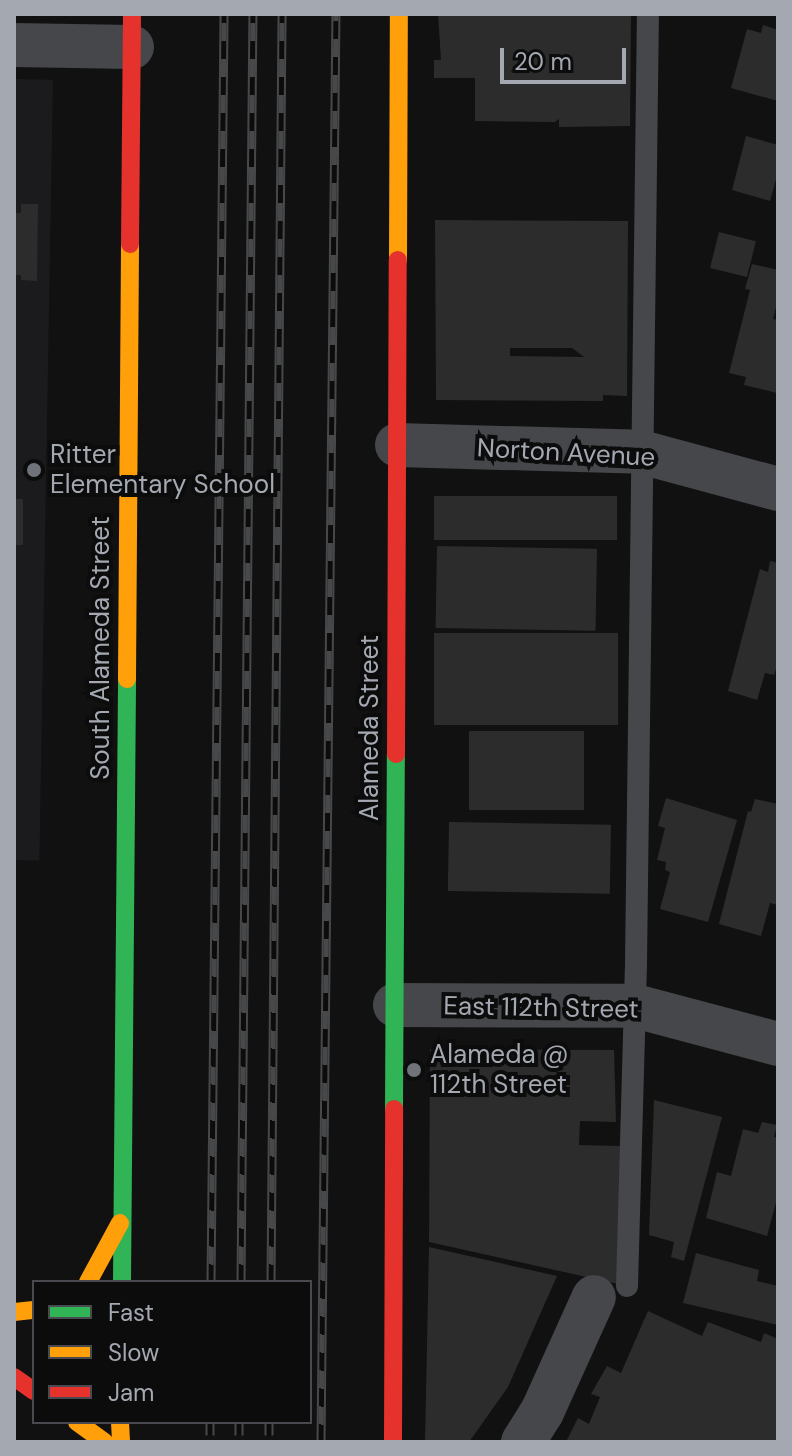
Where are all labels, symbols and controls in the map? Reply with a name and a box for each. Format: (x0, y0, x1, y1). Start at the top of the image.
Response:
scale bar (504, 32, 630, 82)
text: 20 m (514, 46, 572, 77)
street label: Norton Avenue (476, 433, 656, 473)
place label: Ritter Elementary School (50, 439, 275, 500)
marker: Ritter Elementary School (25, 461, 43, 479)
street label: South Alameda Street (85, 516, 117, 780)
street label: Alameda Street (354, 635, 386, 821)
street label: East 112th Street (443, 991, 639, 1025)
place label: Alameda @ 112th Street (430, 1039, 569, 1100)
marker: Alameda @ 112th Street (405, 1061, 423, 1079)
legend (32, 1280, 312, 1424)
text: Fast (108, 1297, 154, 1328)
text: Slow (108, 1337, 159, 1368)
text: Jam (108, 1377, 154, 1408)

